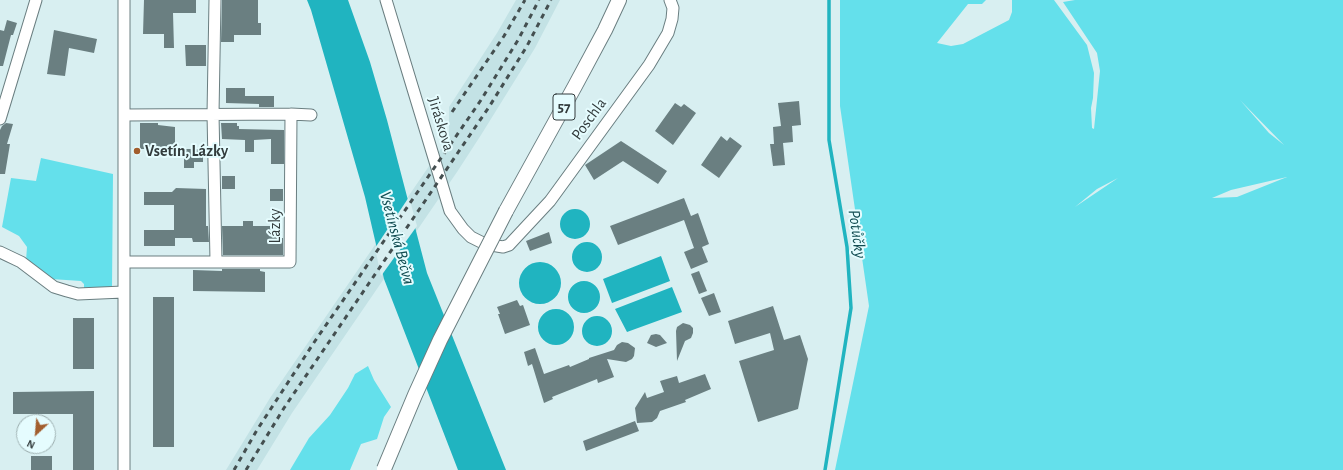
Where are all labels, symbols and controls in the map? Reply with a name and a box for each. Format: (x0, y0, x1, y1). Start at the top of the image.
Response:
road number: 57 (553, 94, 575, 120)
street label: Poschla (567, 94, 611, 144)
street label: Jiráskova (424, 95, 458, 153)
place label: Vsetín, Lázky (145, 141, 228, 161)
marker: Vsetín, Lázky (132, 146, 142, 156)
water label: Vsetínská Bečva (375, 189, 419, 287)
water label: Potůčky (843, 208, 871, 260)
street label: Lázky (265, 209, 285, 243)
north arrow (16, 414, 56, 454)
text: N (25, 438, 37, 451)

